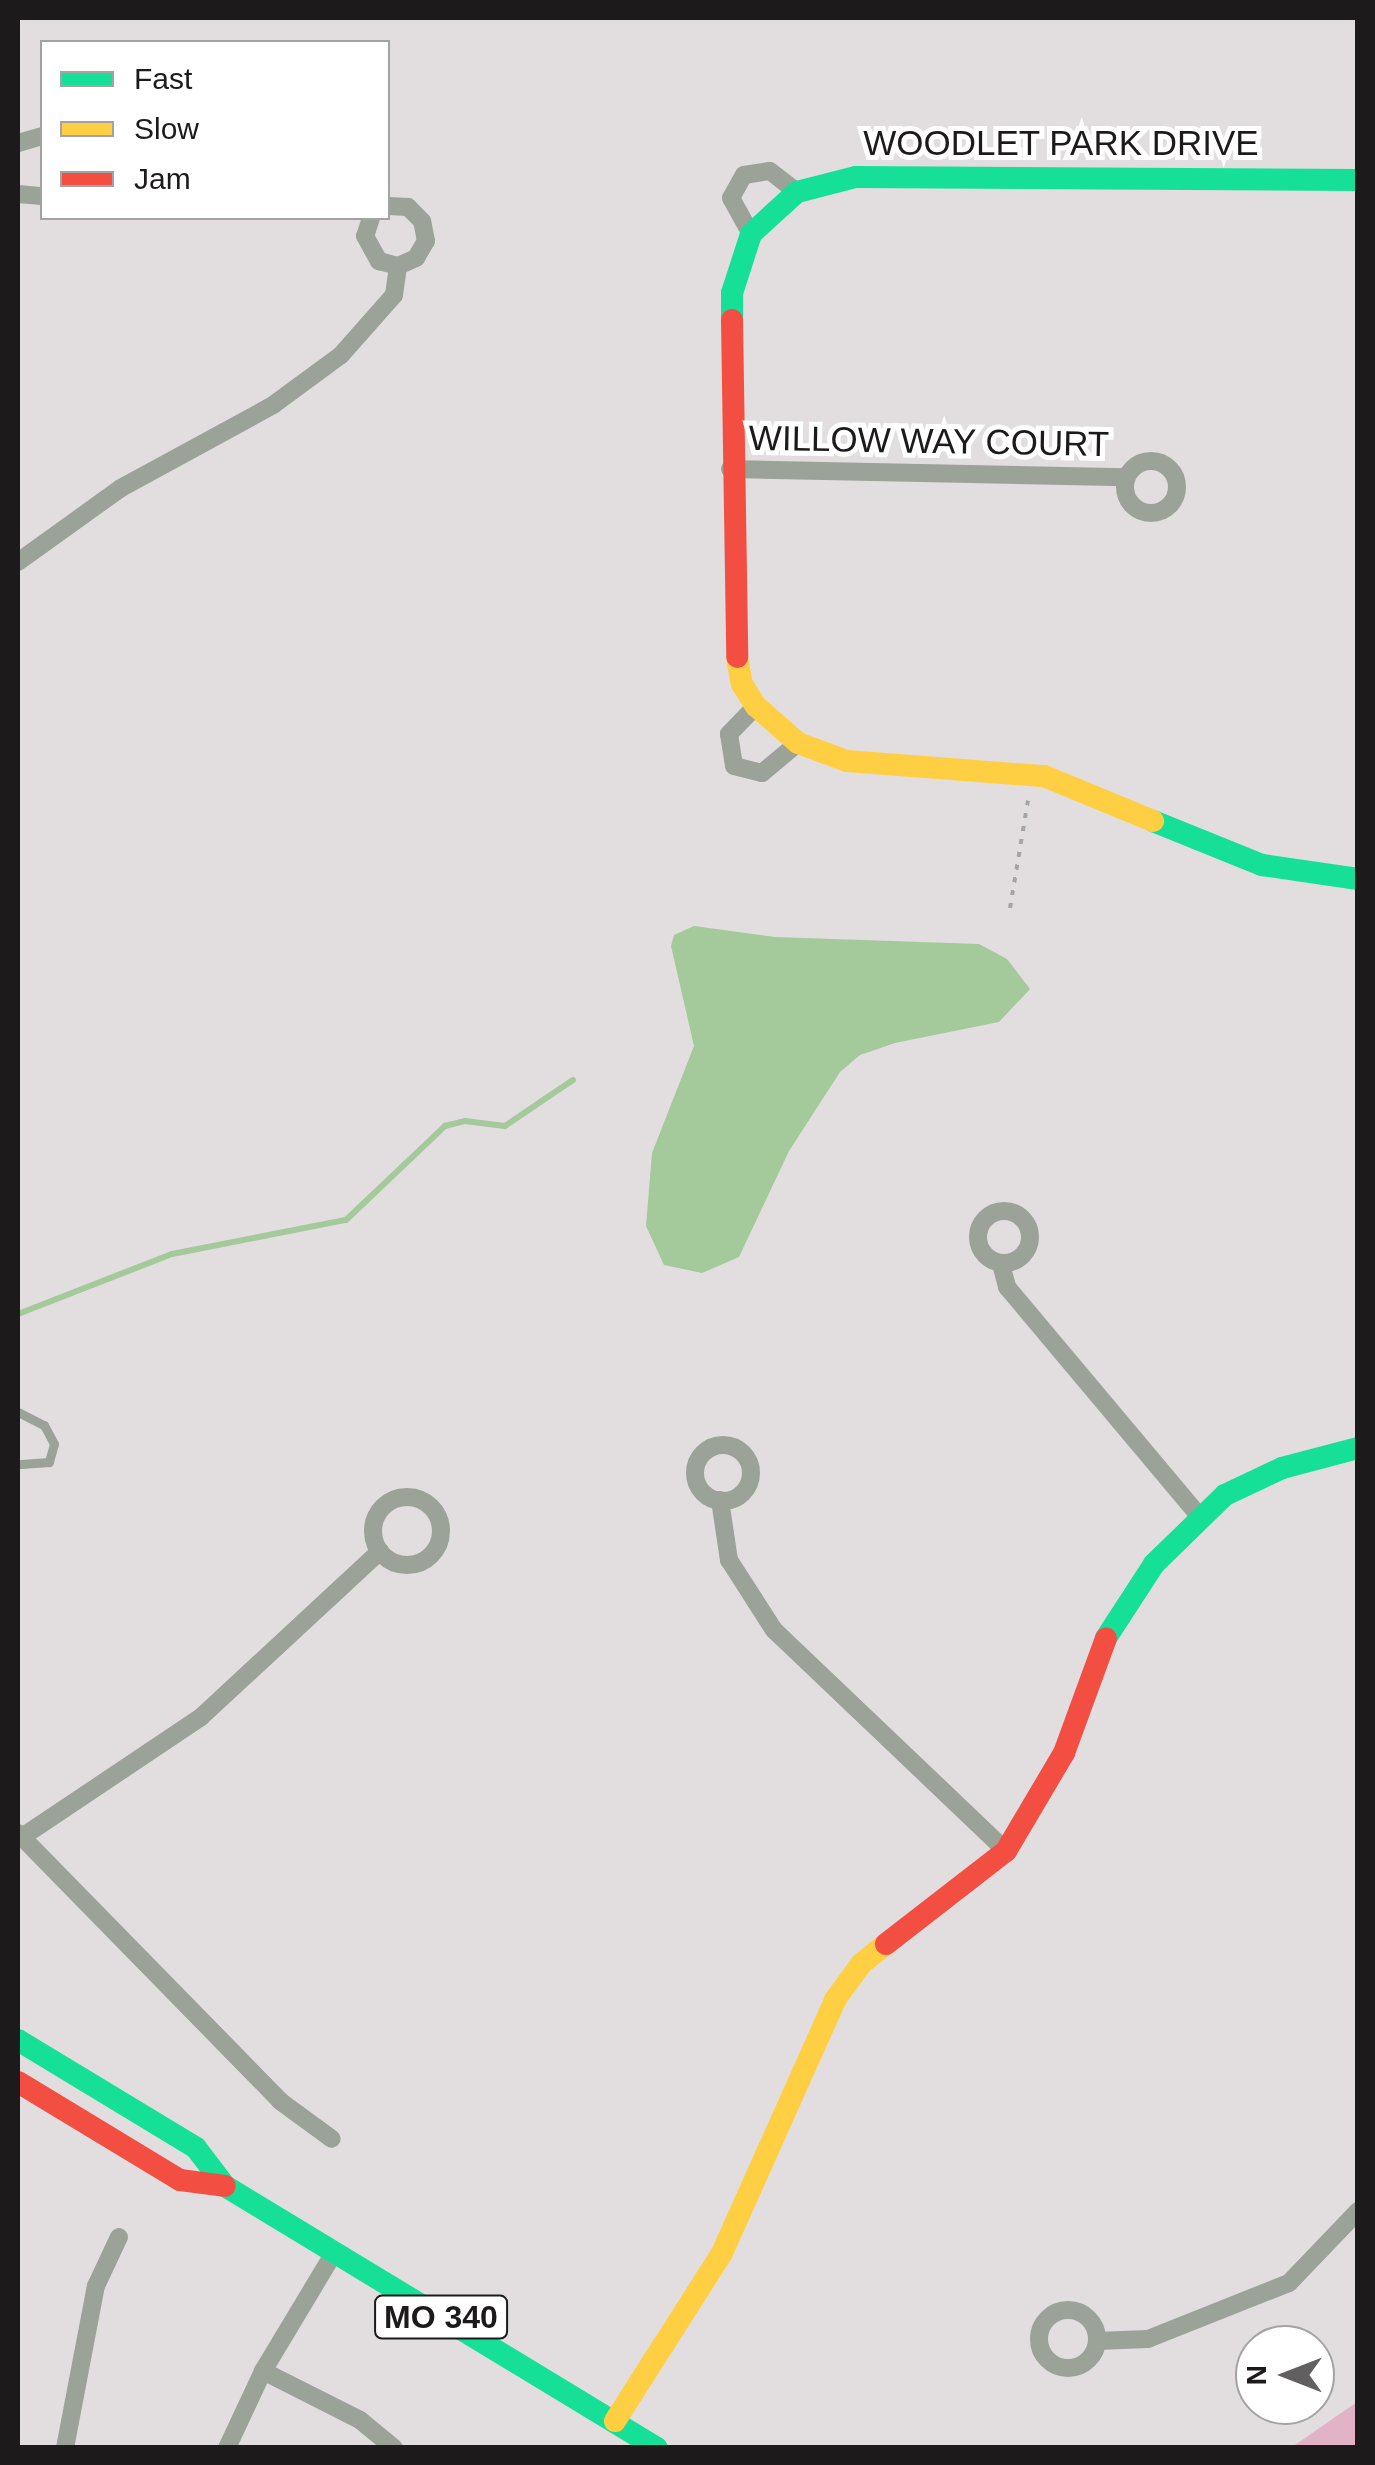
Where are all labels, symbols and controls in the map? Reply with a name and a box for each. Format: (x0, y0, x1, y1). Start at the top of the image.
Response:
legend (40, 40, 390, 220)
text: Fast (134, 62, 192, 95)
text: Slow (134, 112, 199, 145)
street label: WOODLET PARK DRIVE (863, 122, 1259, 164)
text: Jam (134, 162, 191, 195)
street label: WILLOW WAY COURT (748, 417, 1110, 465)
road number: MO 340 (374, 2290, 508, 2344)
north arrow (1235, 2325, 1335, 2425)
text: N (1241, 2365, 1272, 2385)

